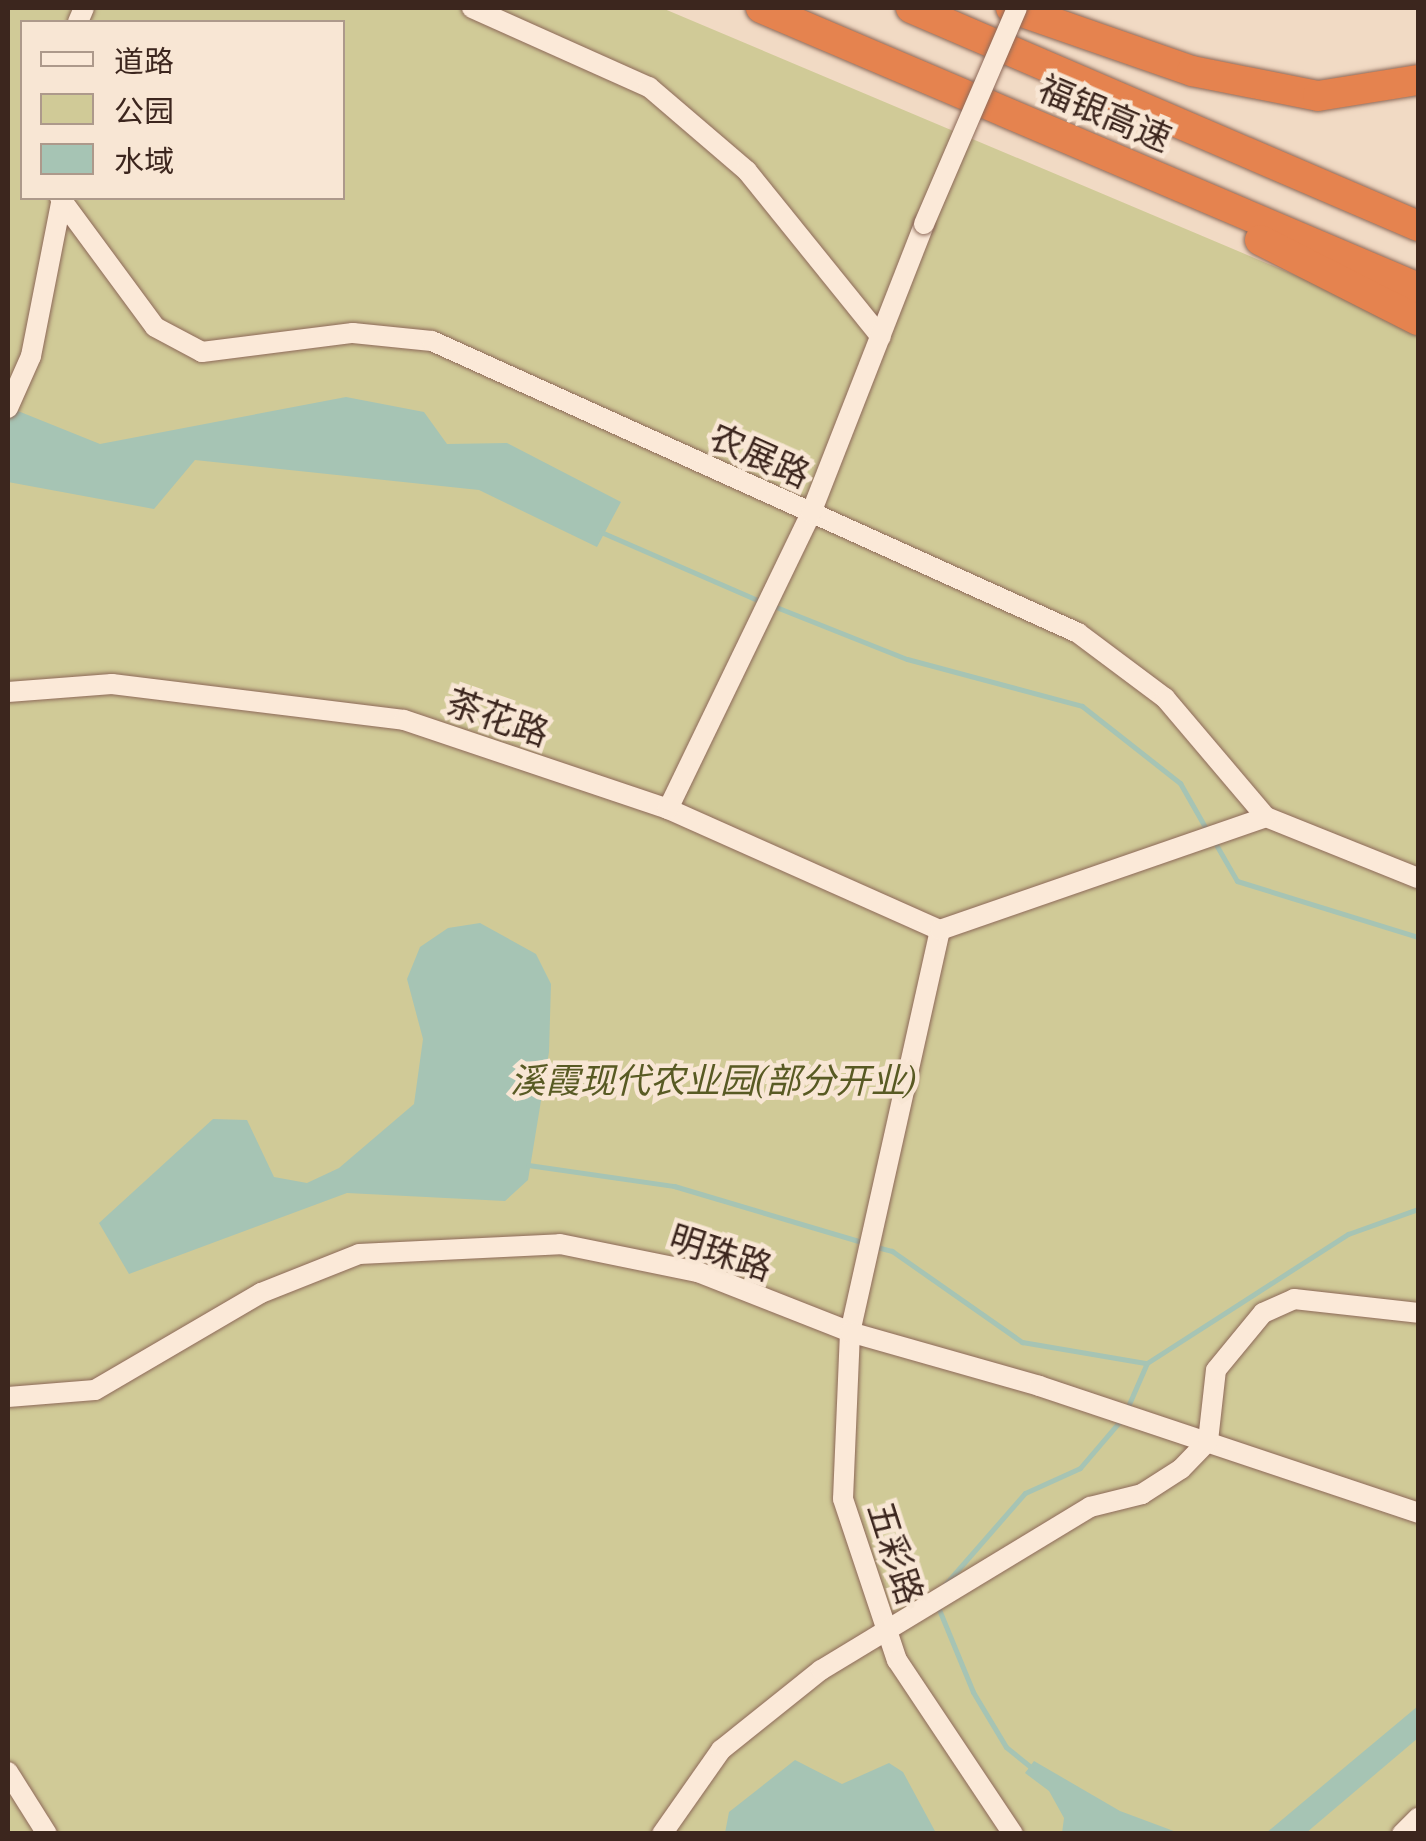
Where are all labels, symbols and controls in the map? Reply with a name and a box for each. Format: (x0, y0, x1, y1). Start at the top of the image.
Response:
legend (20, 20, 345, 200)
text: 道路 (114, 41, 174, 80)
street label: 福银高速 (1032, 66, 1178, 160)
text: 公园 (114, 91, 174, 130)
text: 水域 (114, 141, 174, 180)
street label: 农展路 (703, 414, 817, 496)
street label: 茶花路 (442, 680, 554, 754)
park label: 溪霞现代农业园(部分开业) (510, 1059, 916, 1101)
street label: 明珠路 (665, 1216, 777, 1288)
street label: 五彩路 (860, 1497, 932, 1609)

